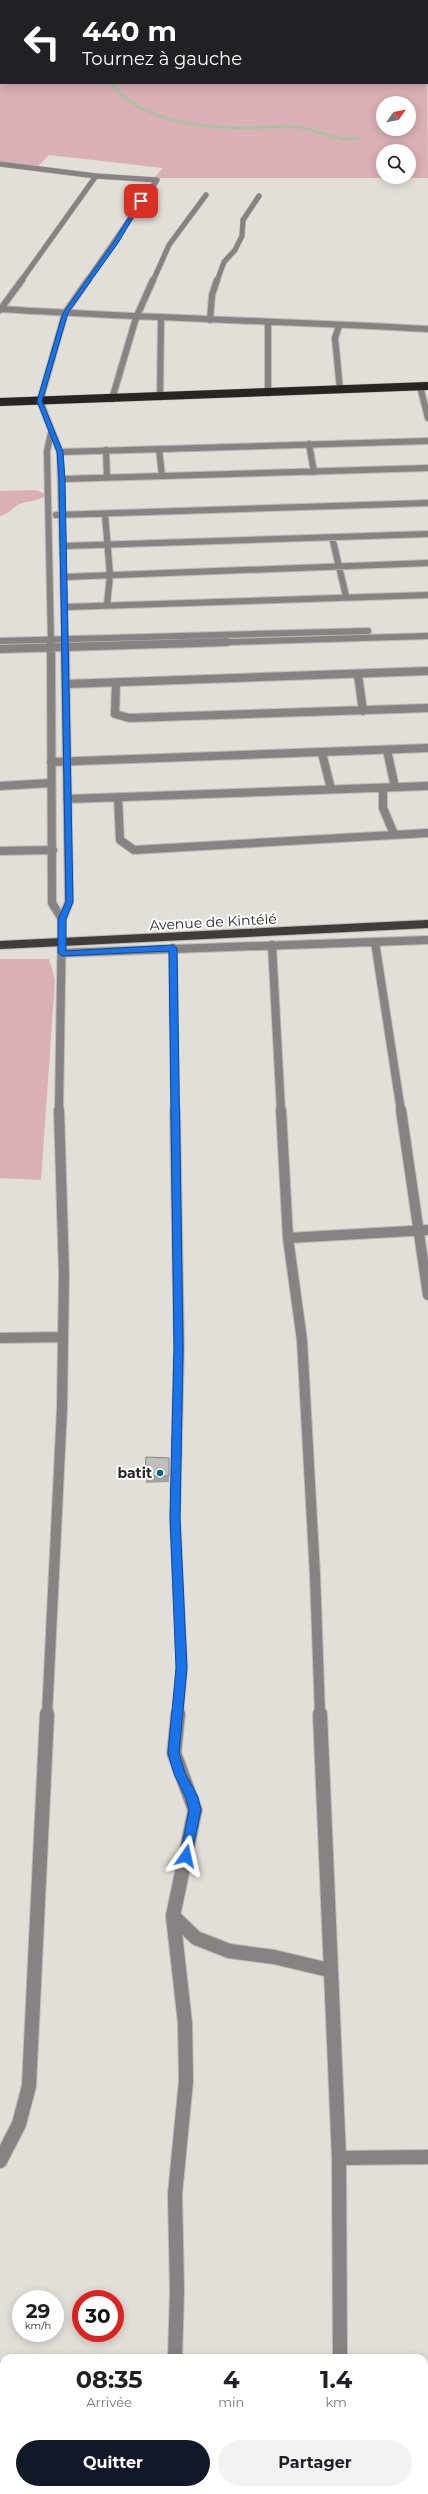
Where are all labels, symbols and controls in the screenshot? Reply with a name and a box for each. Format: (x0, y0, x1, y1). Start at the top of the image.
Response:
text: 440 m (82, 14, 177, 48)
icon: left (16, 16, 68, 68)
text: Tournez à gauche (82, 48, 242, 70)
north arrow (376, 96, 416, 136)
map controls (376, 96, 416, 184)
button: search (376, 144, 416, 184)
pin (124, 184, 158, 218)
icon: arrive (130, 190, 152, 212)
street label: Avenue de Kintélé (149, 910, 277, 934)
place label: batit (117, 1464, 152, 1482)
marker: batit (155, 1468, 165, 1478)
position arrow (165, 1835, 207, 1877)
speed limit sign: 30 (72, 2290, 124, 2342)
text: 29 (26, 2299, 50, 2323)
text: km/h (25, 2319, 51, 2332)
text: 08:35 (76, 2365, 142, 2394)
text: 4 (223, 2365, 239, 2394)
text: 1.4 (320, 2365, 352, 2394)
text: Arrivée (86, 2394, 132, 2410)
text: min (218, 2394, 244, 2410)
text: km (325, 2394, 347, 2410)
button: Quitter (16, 2440, 210, 2486)
button: Partager (218, 2440, 412, 2486)

